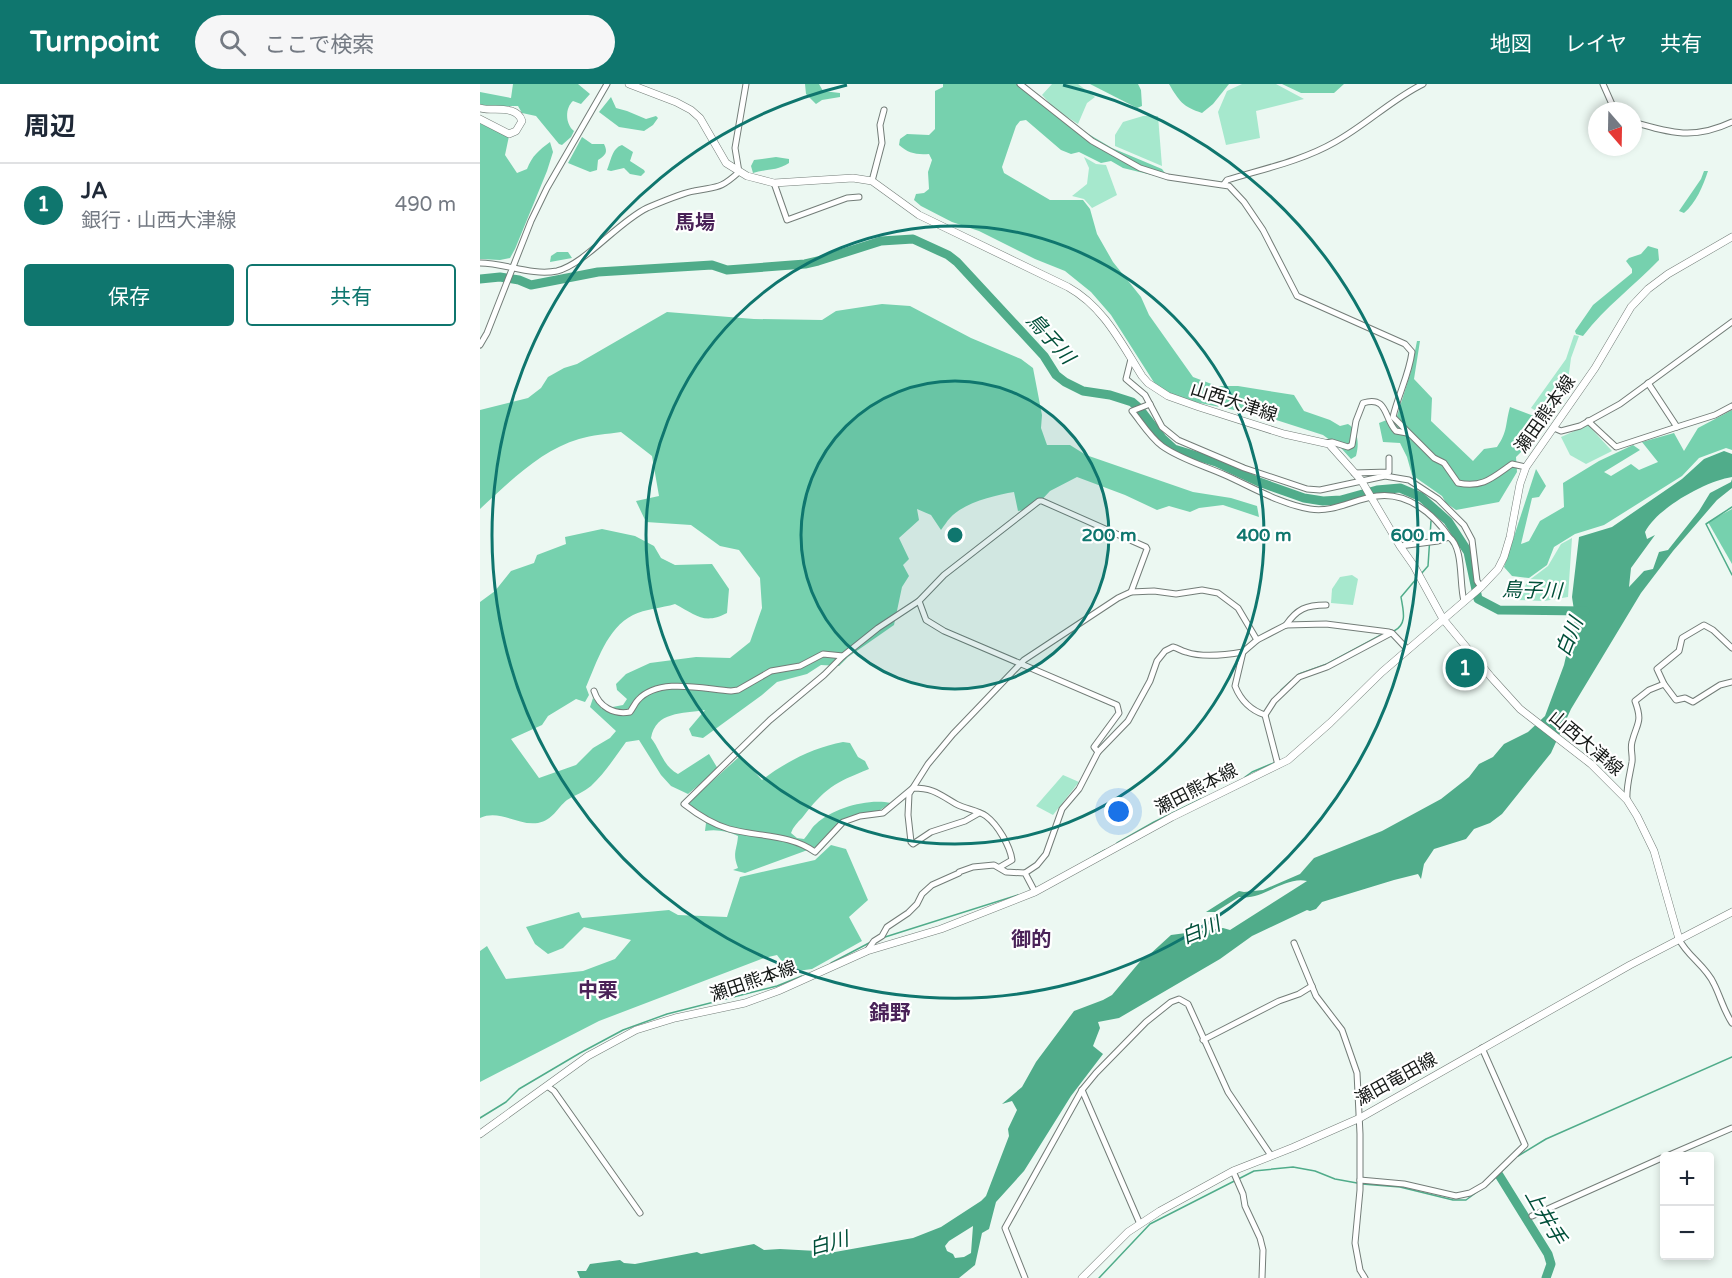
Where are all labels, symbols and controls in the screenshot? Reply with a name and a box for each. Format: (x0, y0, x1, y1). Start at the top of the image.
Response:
search box (195, 15, 615, 69)
text: Turnpoint (30, 25, 159, 59)
icon: search (216, 26, 249, 59)
text: ここで検索 (264, 32, 374, 58)
text: 地図 (1490, 32, 1532, 57)
text: レイヤ (1565, 32, 1627, 57)
text: 共有 (1660, 32, 1702, 57)
north arrow (1588, 102, 1642, 156)
text: 周辺 (24, 111, 76, 142)
text: JA (81, 178, 108, 204)
text: 1 (37, 193, 50, 217)
text: 490 m (395, 193, 456, 217)
text: 銀行 · 山西大津線 (81, 209, 237, 233)
district label: 馬場 (675, 211, 715, 235)
button: 保存 (24, 264, 234, 326)
button: 共有 (246, 264, 456, 326)
water label: 鳥子川 (1021, 309, 1080, 371)
street label: 瀬田熊本線 (1510, 371, 1580, 457)
street label: 山西大津線 (1188, 378, 1280, 426)
text: 200 m (1081, 524, 1137, 546)
text: 400 m (1236, 524, 1292, 546)
text: 600 m (1390, 524, 1446, 546)
centre of rings (945, 525, 965, 545)
water label: 鳥子川 (1502, 578, 1564, 604)
water label: 白川 (1551, 612, 1589, 660)
pin: 1 (1446, 646, 1484, 690)
street label: 山西大津線 (1544, 706, 1628, 780)
street label: 瀬田熊本線 (1151, 759, 1241, 819)
your location (1104, 797, 1133, 826)
water label: 白川 (1178, 912, 1226, 950)
district label: 御的 (1011, 928, 1051, 952)
street label: 瀬田熊本線 (707, 956, 799, 1006)
district label: 中栗 (578, 979, 618, 1003)
district label: 錦野 (869, 1001, 911, 1026)
street label: 瀬田竜田線 (1351, 1048, 1441, 1110)
map controls (1660, 1152, 1714, 1260)
button: + (1660, 1152, 1714, 1206)
water label: 上井手 (1520, 1185, 1571, 1250)
button: − (1660, 1206, 1714, 1260)
water label: 白川 (807, 1227, 853, 1261)

